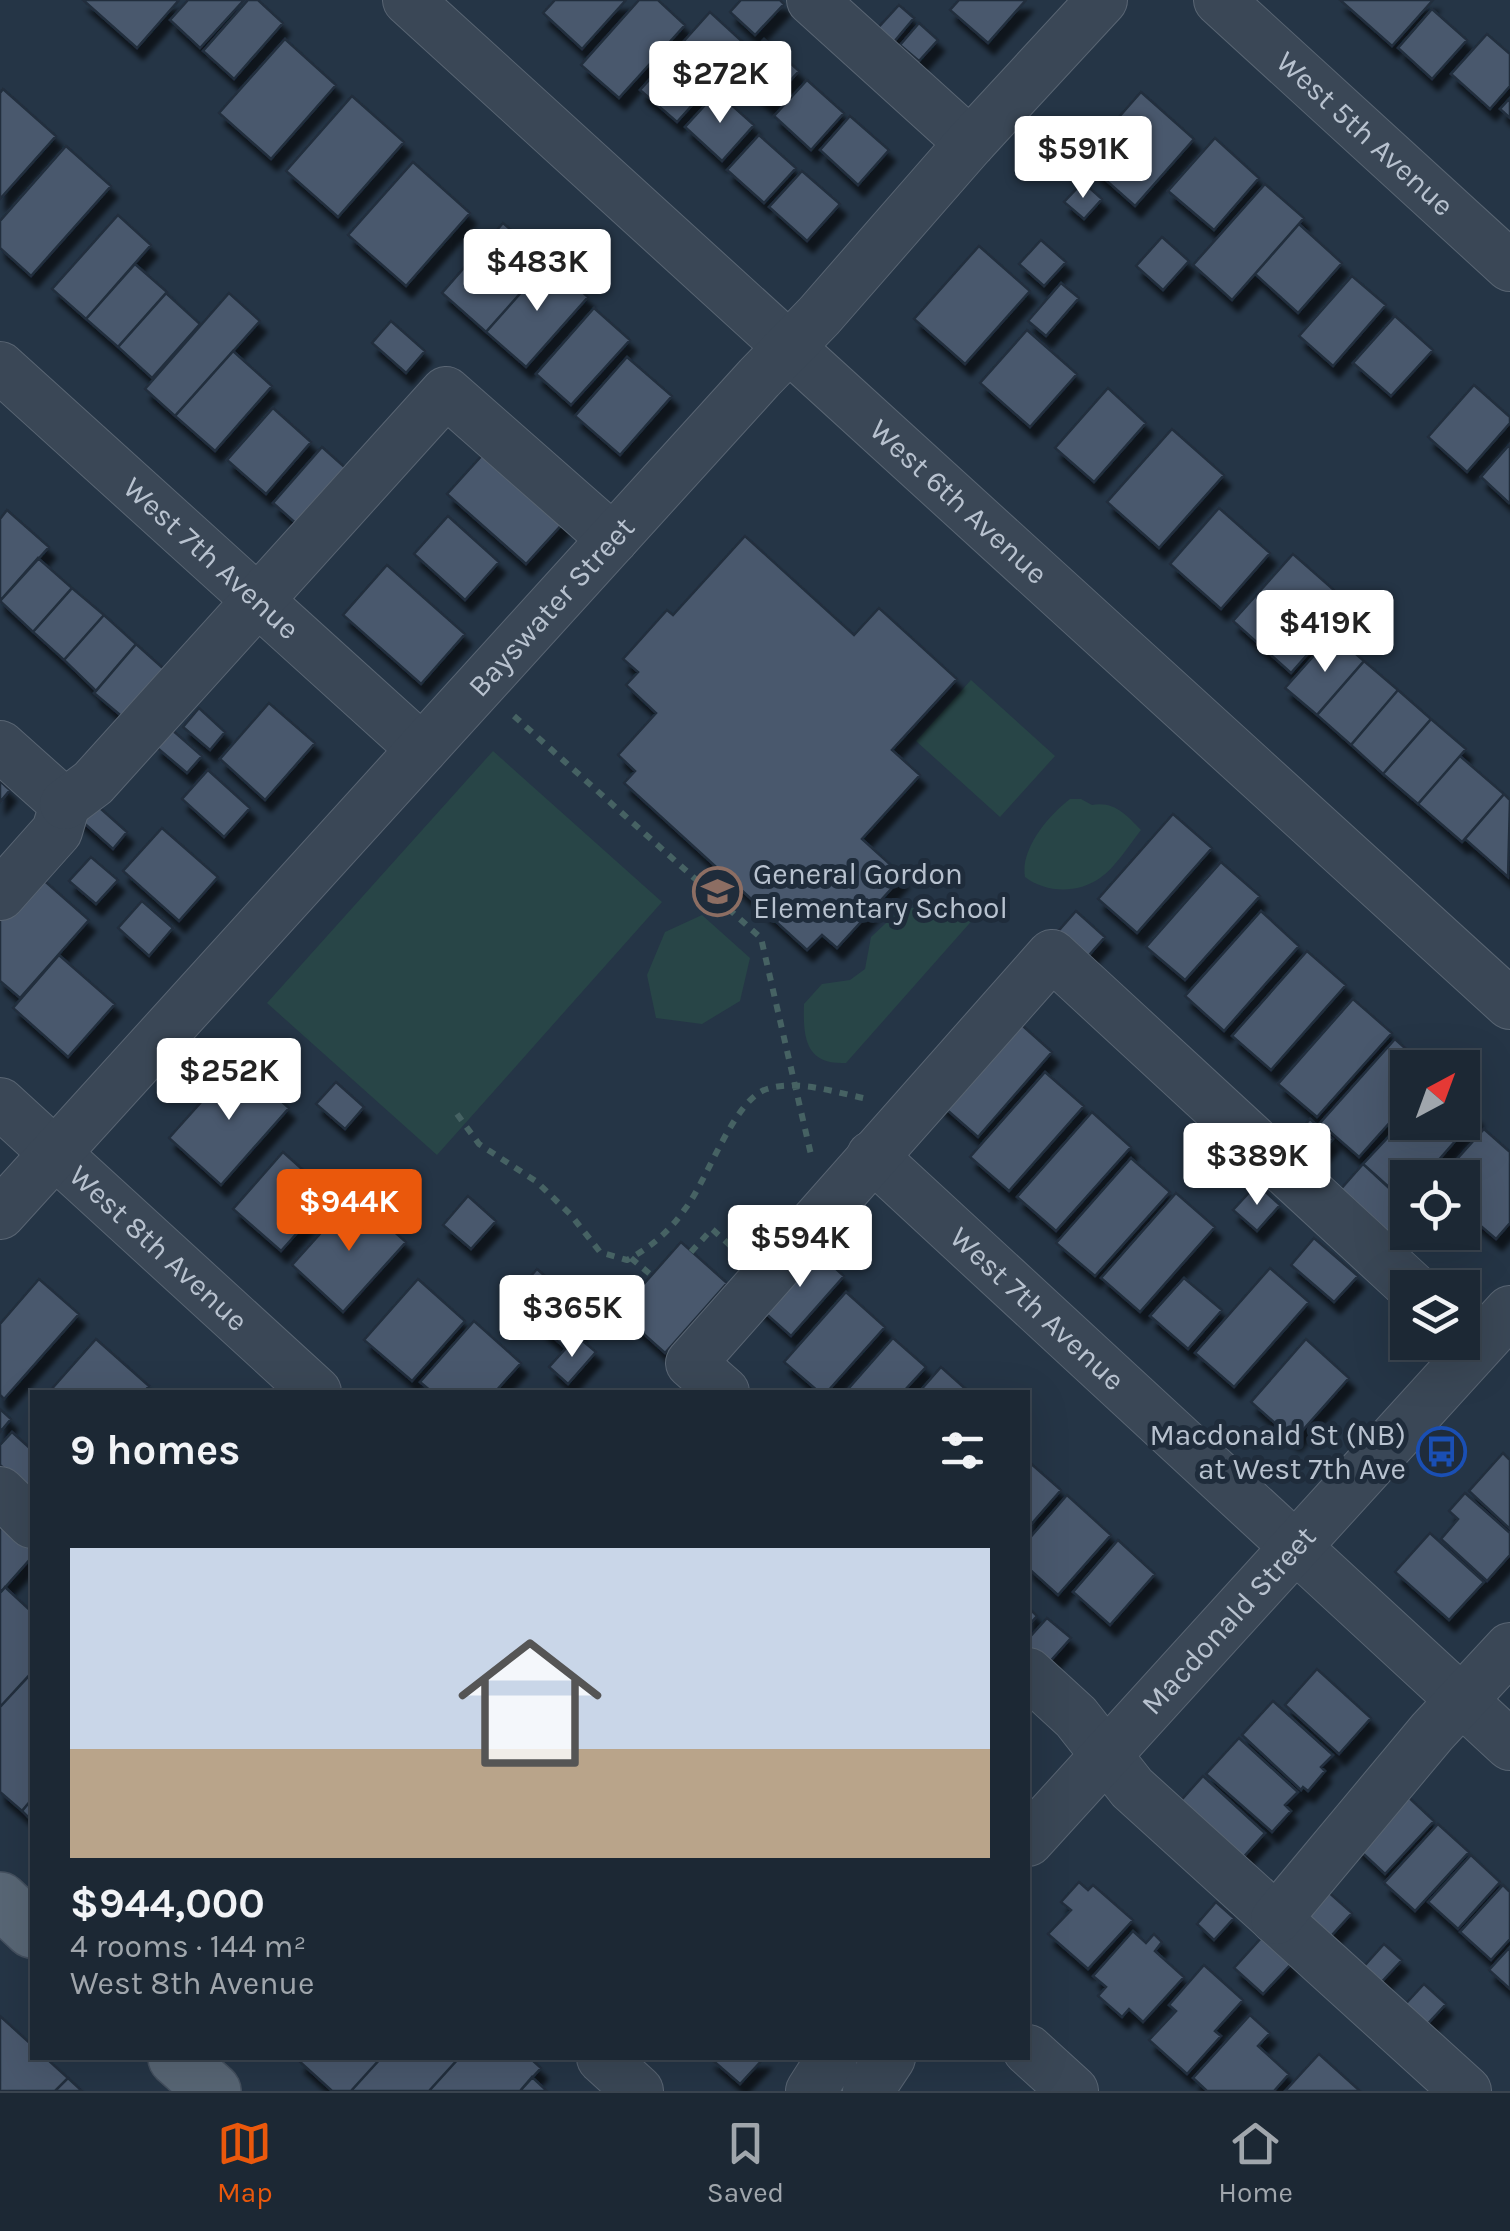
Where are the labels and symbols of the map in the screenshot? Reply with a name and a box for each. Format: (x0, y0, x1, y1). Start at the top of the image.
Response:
pin: $272K (650, 41, 790, 126)
street label: West 5th Avenue (1269, 43, 1461, 224)
pin: $591K (1013, 116, 1153, 201)
pin: $483K (467, 229, 607, 314)
street label: West 6th Avenue (862, 412, 1055, 592)
street label: West 7th Avenue (116, 469, 307, 647)
street label: Bayswater Street (460, 510, 642, 704)
pin: $419K (1255, 590, 1395, 675)
place label: General Gordon Elementary School (753, 856, 1008, 926)
school or university icon: General Gordon Elementary School (692, 865, 744, 917)
pin: $252K (159, 1038, 299, 1123)
north arrow (1390, 1050, 1480, 1140)
pin: $389K (1187, 1123, 1327, 1208)
street label: West 8th Avenue (62, 1157, 255, 1339)
pin: $944K (279, 1169, 419, 1254)
pin: $594K (730, 1205, 870, 1290)
street label: West 7th Avenue (943, 1219, 1132, 1398)
pin: $365K (502, 1275, 642, 1360)
place label: Macdonald St (NB) at West 7th Ave (1149, 1417, 1406, 1487)
bus stop icon: Macdonald St (NB) at West 7th Ave (1415, 1426, 1467, 1478)
street label: Macdonald Street (1134, 1519, 1323, 1722)

